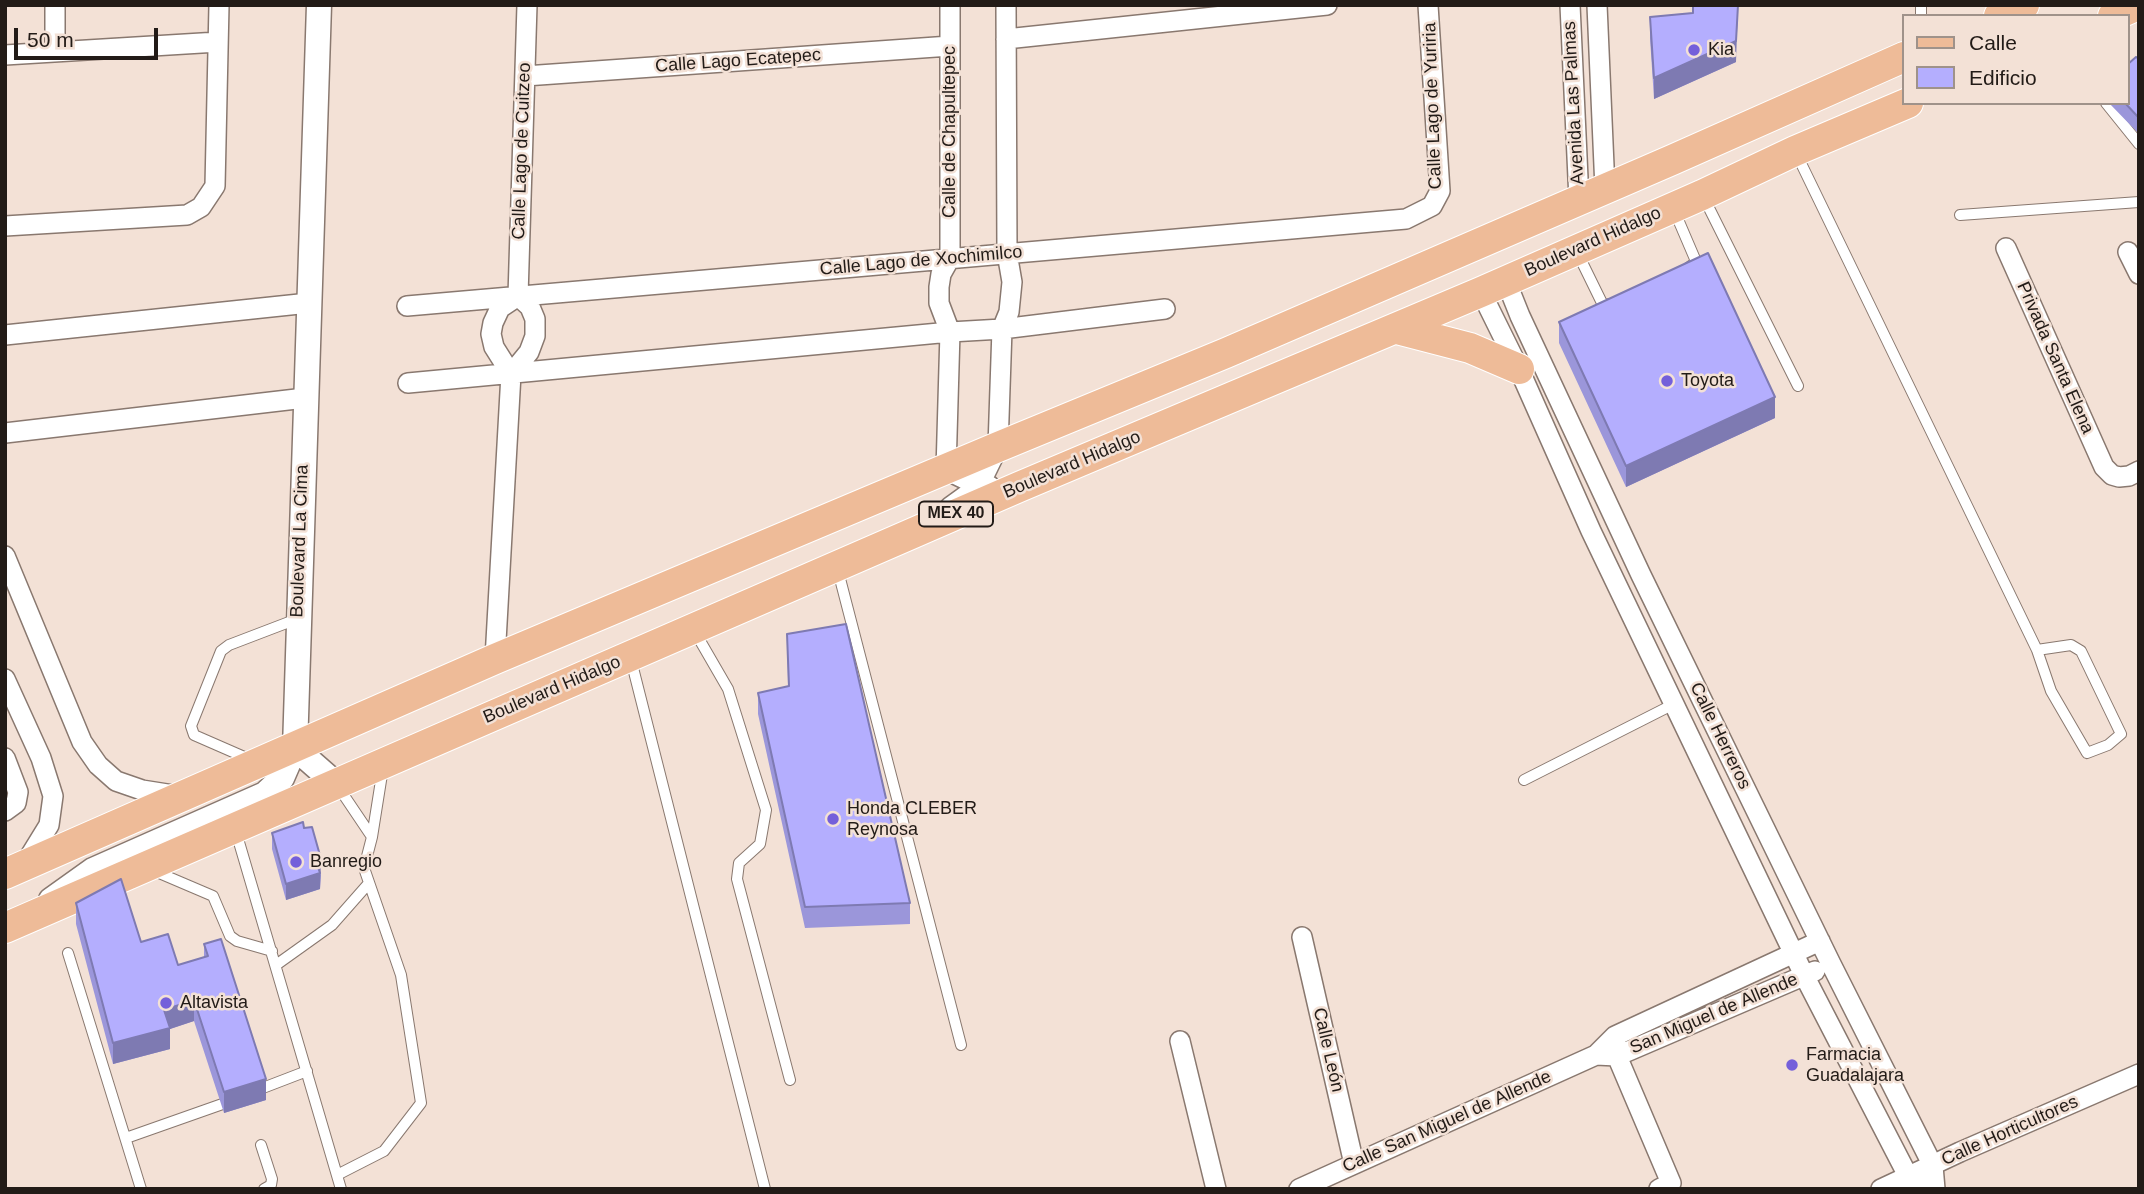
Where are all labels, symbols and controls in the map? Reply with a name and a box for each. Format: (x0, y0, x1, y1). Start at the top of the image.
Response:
scale bar (18, 14, 161, 58)
legend (1902, 14, 2130, 105)
street label: Avenida Las Palmas (1559, 21, 1589, 185)
street label: Calle Lago de Yuriria (1419, 22, 1447, 190)
text: 50 m (27, 28, 74, 51)
text: Calle (1969, 31, 2017, 54)
place label: Kia (1708, 39, 1734, 61)
marker: Kia (1686, 42, 1702, 58)
street label: Calle Lago Ecatepec (654, 44, 822, 78)
street label: Calle de Chapultepec (939, 46, 961, 218)
street label: Calle Lago de Cuitzeo (508, 62, 536, 240)
text: Edificio (1969, 66, 2037, 89)
street label: Boulevard Hidalgo (1521, 202, 1665, 282)
street label: Calle Lago de Xochimilco (819, 241, 1023, 281)
street label: Privada Santa Elena (2012, 279, 2098, 437)
place label: Toyota (1681, 370, 1734, 392)
marker: Toyota (1659, 373, 1675, 389)
street label: Boulevard Hidalgo (1000, 426, 1144, 504)
street label: Boulevard La Cima (287, 464, 313, 618)
road number: MEX 40 (919, 502, 993, 526)
street label: Boulevard Hidalgo (480, 651, 624, 729)
street label: Calle Herreros (1685, 679, 1755, 793)
place label: Honda CLEBER Reynosa (847, 798, 977, 840)
marker: Honda CLEBER Reynosa (825, 811, 841, 827)
place label: Banregio (310, 851, 382, 873)
marker: Banregio (288, 854, 304, 870)
street label: San Miguel de Allende (1627, 969, 1801, 1059)
place label: Altavista (180, 992, 248, 1014)
marker: Altavista (158, 995, 174, 1011)
street label: Calle León (1308, 1006, 1348, 1094)
place label: Farmacia Guadalajara (1806, 1044, 1904, 1086)
marker: Farmacia Guadalajara (1784, 1057, 1800, 1073)
street label: Calle San Miguel de Allende (1339, 1066, 1555, 1178)
street label: Calle Horticultores (1938, 1091, 2082, 1171)

